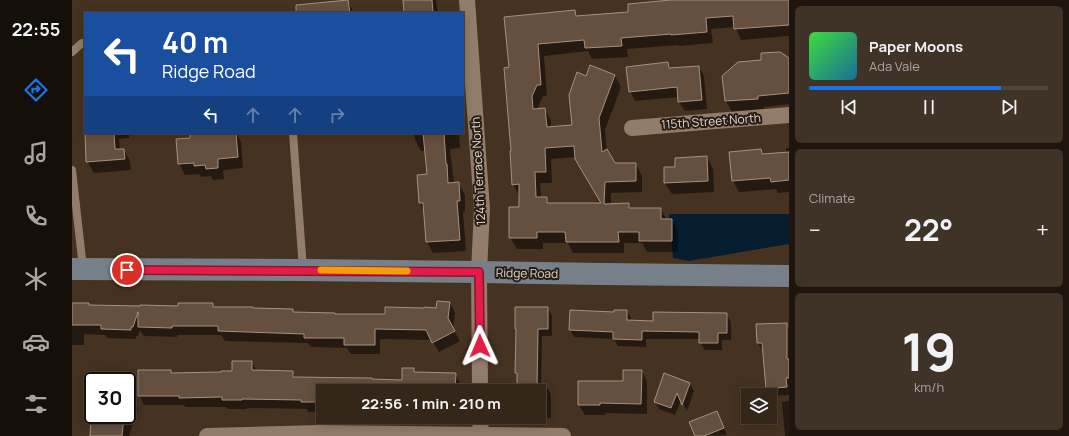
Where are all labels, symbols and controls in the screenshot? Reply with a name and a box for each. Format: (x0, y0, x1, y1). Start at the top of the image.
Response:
text: 22:55 (12, 17, 60, 41)
text: 40 m (162, 23, 228, 61)
icon: left (96, 28, 148, 80)
text: Paper Moons (869, 36, 963, 57)
text: Ada Vale (869, 57, 920, 75)
text: Ridge Road (162, 59, 256, 83)
icon: directions (22, 76, 50, 104)
icon: previous (838, 96, 860, 118)
icon: pause (918, 96, 940, 118)
icon: next (998, 96, 1020, 118)
icon: left (200, 104, 222, 126)
icon: ahead (242, 104, 264, 126)
icon: ahead (284, 104, 306, 126)
icon: right (326, 104, 348, 126)
street label: 115th Street North (661, 109, 761, 133)
street label: 124th Terrace North (467, 116, 489, 226)
icon: music (22, 139, 50, 167)
text: Climate (809, 189, 855, 207)
icon: phone (22, 202, 50, 230)
text: 22° (904, 209, 953, 250)
text: − (809, 215, 821, 245)
text: + (1036, 215, 1049, 245)
pin (110, 253, 144, 287)
icon: arrive (116, 259, 138, 281)
street label: Ridge Road (496, 264, 558, 282)
icon: climate (22, 265, 50, 293)
text: 19 (901, 316, 957, 387)
position arrow (459, 325, 501, 367)
icon: car (22, 328, 50, 356)
speed limit sign: 30 (84, 372, 136, 424)
text: km/h (914, 378, 944, 396)
map controls (741, 388, 777, 424)
button: layers (741, 388, 777, 424)
icon: filters (22, 390, 50, 418)
text: 22:56 · 1 min · 210 m (361, 393, 501, 414)

